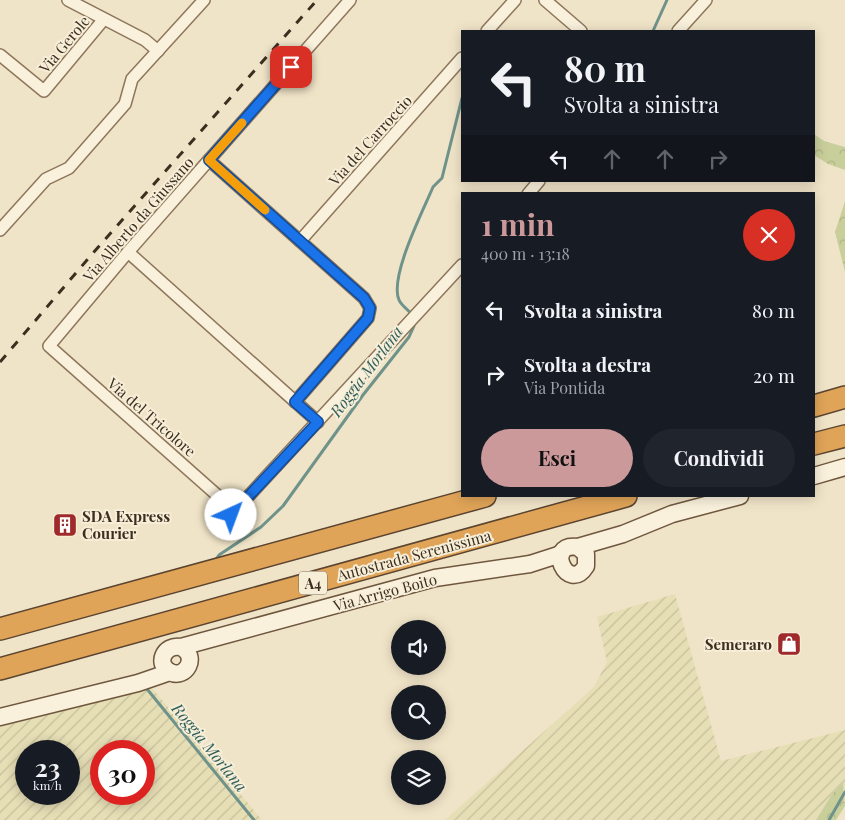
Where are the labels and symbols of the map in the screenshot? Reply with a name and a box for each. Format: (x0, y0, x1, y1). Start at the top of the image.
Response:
street label: Via Gerole (34, 11, 94, 78)
pin (270, 46, 312, 88)
street label: Via del Carroccio (323, 91, 416, 190)
street label: Via Alberto da Giussano (78, 152, 198, 286)
water label: Roggia Morlana (324, 321, 407, 421)
street label: Via del Tricolore (103, 373, 200, 461)
position arrow (204, 488, 256, 540)
place label: SDA Express Courier (82, 506, 170, 543)
building icon: SDA Express Courier (52, 512, 78, 538)
street label: Autostrada Serenissima (334, 525, 494, 585)
street label: Via Arrigo Boito (330, 569, 439, 616)
road number: A4 (299, 572, 327, 594)
shop icon: Semeraro (776, 631, 802, 657)
place label: Semeraro (705, 634, 772, 654)
water label: Roggia Morlana (167, 697, 252, 796)
speed limit sign: 30 (90, 740, 155, 805)

